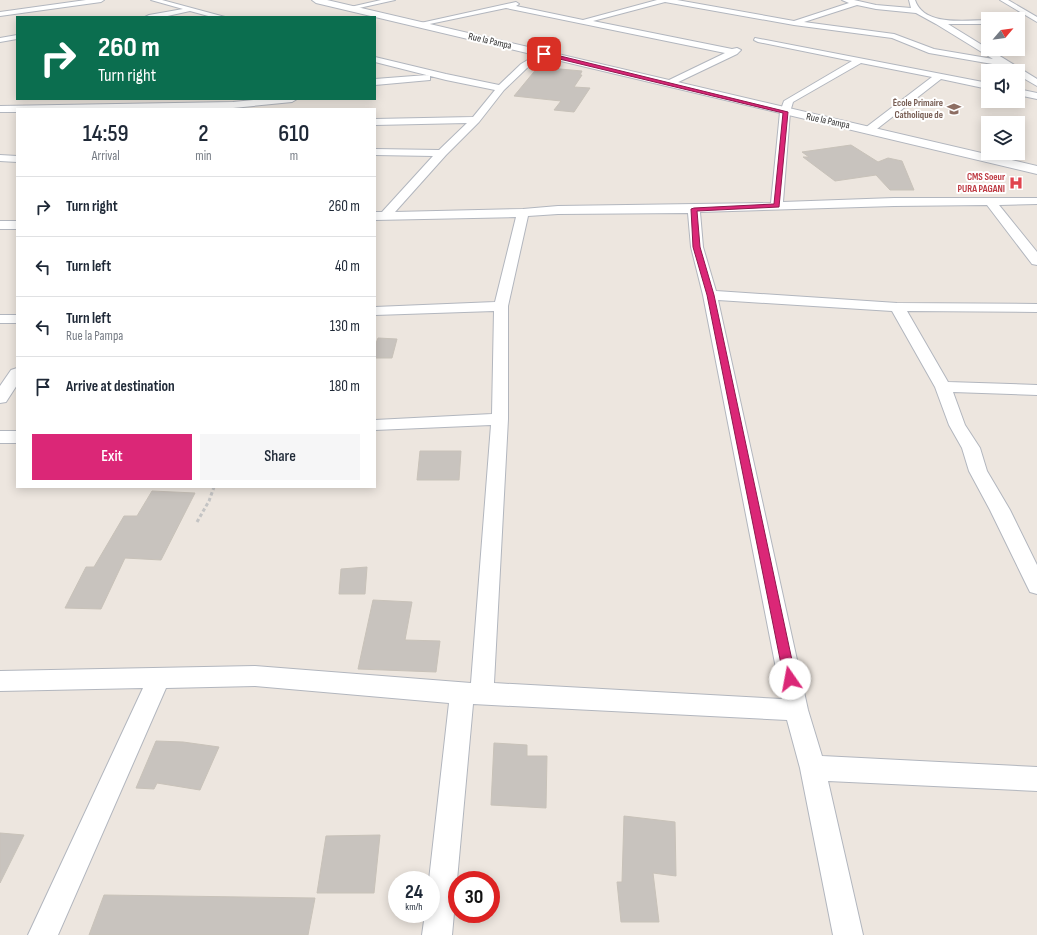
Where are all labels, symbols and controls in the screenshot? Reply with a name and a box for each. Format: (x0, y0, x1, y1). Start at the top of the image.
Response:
north arrow (981, 12, 1025, 56)
map controls (981, 12, 1025, 160)
street label: Rue la Pampa (467, 30, 513, 52)
text: 260 m (98, 31, 160, 64)
icon: right (32, 32, 84, 84)
pin (527, 37, 561, 71)
icon: arrive (533, 43, 555, 65)
button: sound (981, 64, 1025, 108)
text: Turn right (98, 65, 156, 86)
place label: École Primaire Catholique de (893, 97, 943, 121)
school or university icon: École Primaire Catholique de (946, 101, 962, 117)
street label: Rue la Pampa (805, 111, 851, 131)
button: layers (981, 116, 1025, 160)
text: 14:59 (83, 119, 129, 148)
text: 2 (198, 119, 209, 148)
text: 610 (278, 119, 309, 148)
text: Arrival (92, 148, 120, 164)
text: min (195, 148, 212, 164)
text: m (290, 148, 298, 164)
place label: CMS Soeur PURA PAGANI (958, 171, 1005, 195)
hospital icon: CMS Soeur PURA PAGANI (1008, 175, 1024, 191)
icon: right (32, 196, 54, 218)
text: Turn right (66, 197, 118, 216)
text: 260 m (329, 197, 360, 216)
icon: left (32, 256, 54, 278)
text: Turn left (66, 257, 111, 276)
text: 40 m (335, 257, 360, 276)
text: Turn left (66, 309, 111, 328)
icon: left (32, 316, 54, 338)
text: 130 m (330, 317, 360, 336)
text: Rue la Pampa (66, 328, 123, 344)
icon: arrive (32, 376, 54, 398)
text: Arrive at destination (66, 377, 175, 396)
text: 180 m (329, 377, 360, 396)
button: Exit (32, 434, 192, 480)
button: Share (200, 434, 360, 480)
position arrow (769, 658, 811, 700)
speed limit sign: 30 (448, 871, 500, 923)
text: 24 (405, 880, 423, 904)
text: km/h (405, 901, 423, 913)

